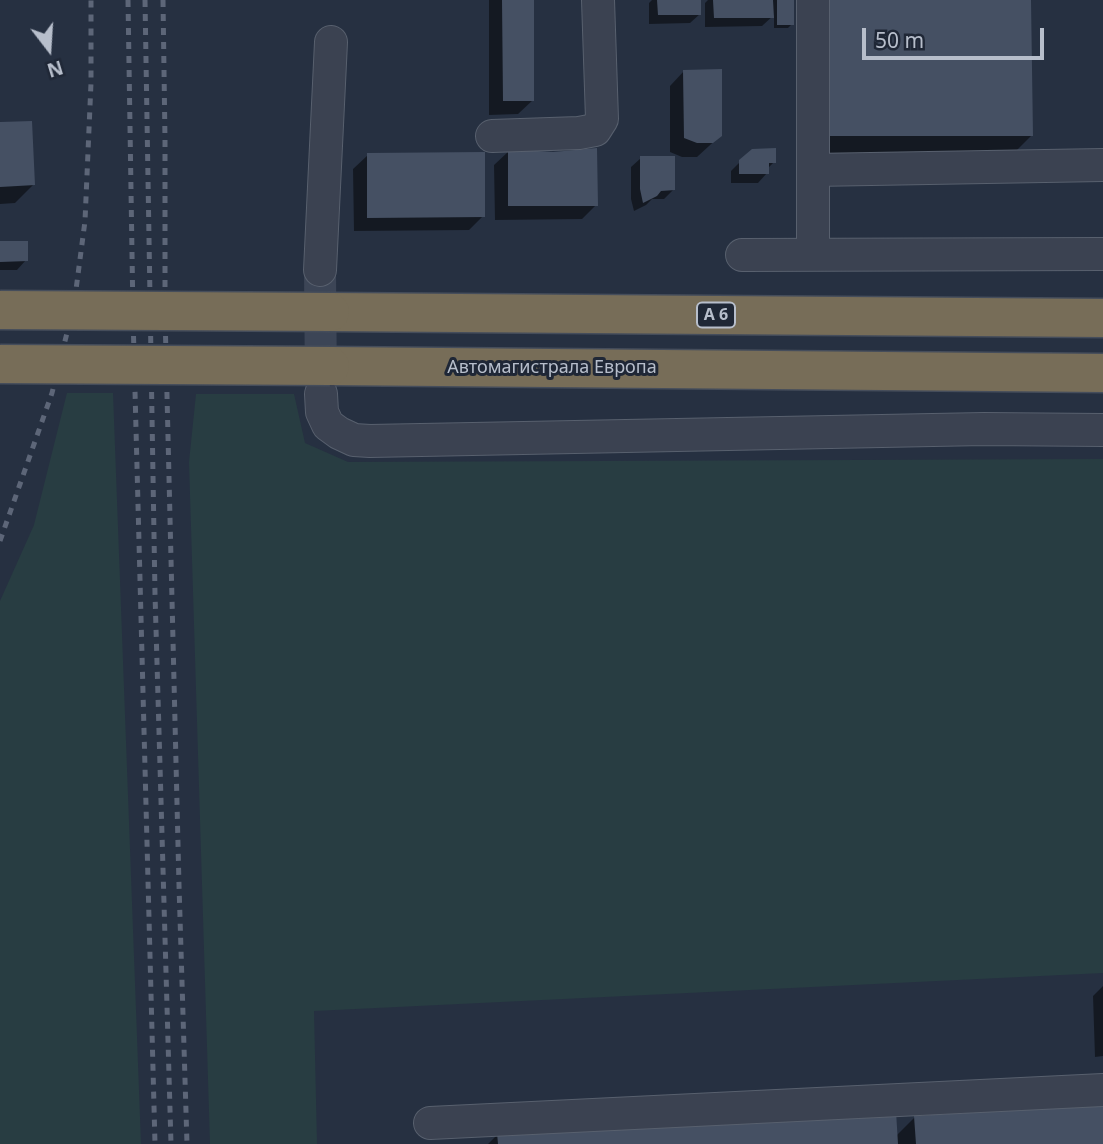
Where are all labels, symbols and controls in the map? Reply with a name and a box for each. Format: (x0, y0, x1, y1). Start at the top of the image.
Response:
north arrow (14, 14, 84, 84)
scale bar (865, 14, 1047, 58)
text: 50 m (875, 26, 924, 54)
text: N (44, 54, 66, 84)
road number: A 6 (697, 302, 735, 328)
street label: Автомагистрала Европа (447, 357, 657, 379)

